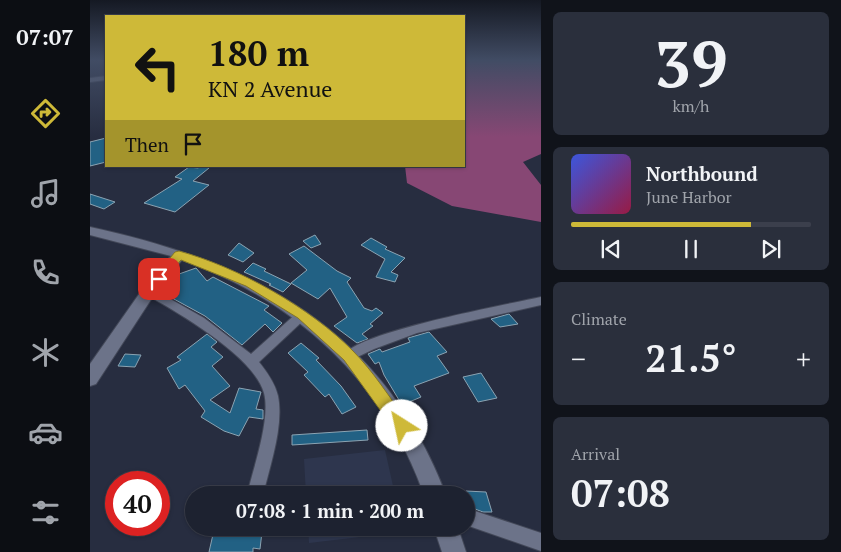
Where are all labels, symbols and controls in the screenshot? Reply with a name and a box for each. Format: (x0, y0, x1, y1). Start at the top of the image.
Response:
text: 39 (654, 19, 728, 106)
text: 07:07 (16, 22, 74, 51)
text: 180 m (208, 30, 309, 76)
icon: left (125, 35, 190, 100)
text: KN 2 Avenue (208, 74, 332, 103)
text: km/h (673, 95, 709, 117)
icon: directions (28, 96, 63, 131)
icon: arrive (179, 130, 207, 158)
text: Then (125, 132, 169, 157)
text: Northbound (646, 161, 758, 186)
icon: music (28, 176, 63, 211)
text: June Harbor (646, 186, 732, 208)
icon: previous (597, 235, 625, 263)
icon: pause (677, 235, 705, 263)
icon: next (757, 235, 785, 263)
icon: phone (28, 255, 63, 290)
pin (138, 258, 180, 300)
icon: arrive (145, 265, 173, 293)
text: Climate (571, 308, 627, 330)
text: 21.5° (645, 333, 737, 383)
icon: climate (28, 335, 63, 370)
text: − (571, 340, 586, 377)
text: + (796, 340, 811, 377)
position arrow (375, 399, 427, 451)
icon: car (28, 415, 63, 450)
text: Arrival (571, 443, 620, 465)
text: 07:08 (571, 468, 670, 518)
speed limit sign: 40 (105, 471, 170, 536)
icon: filters (28, 495, 63, 530)
text: 07:08 · 1 min · 200 m (236, 498, 424, 523)

